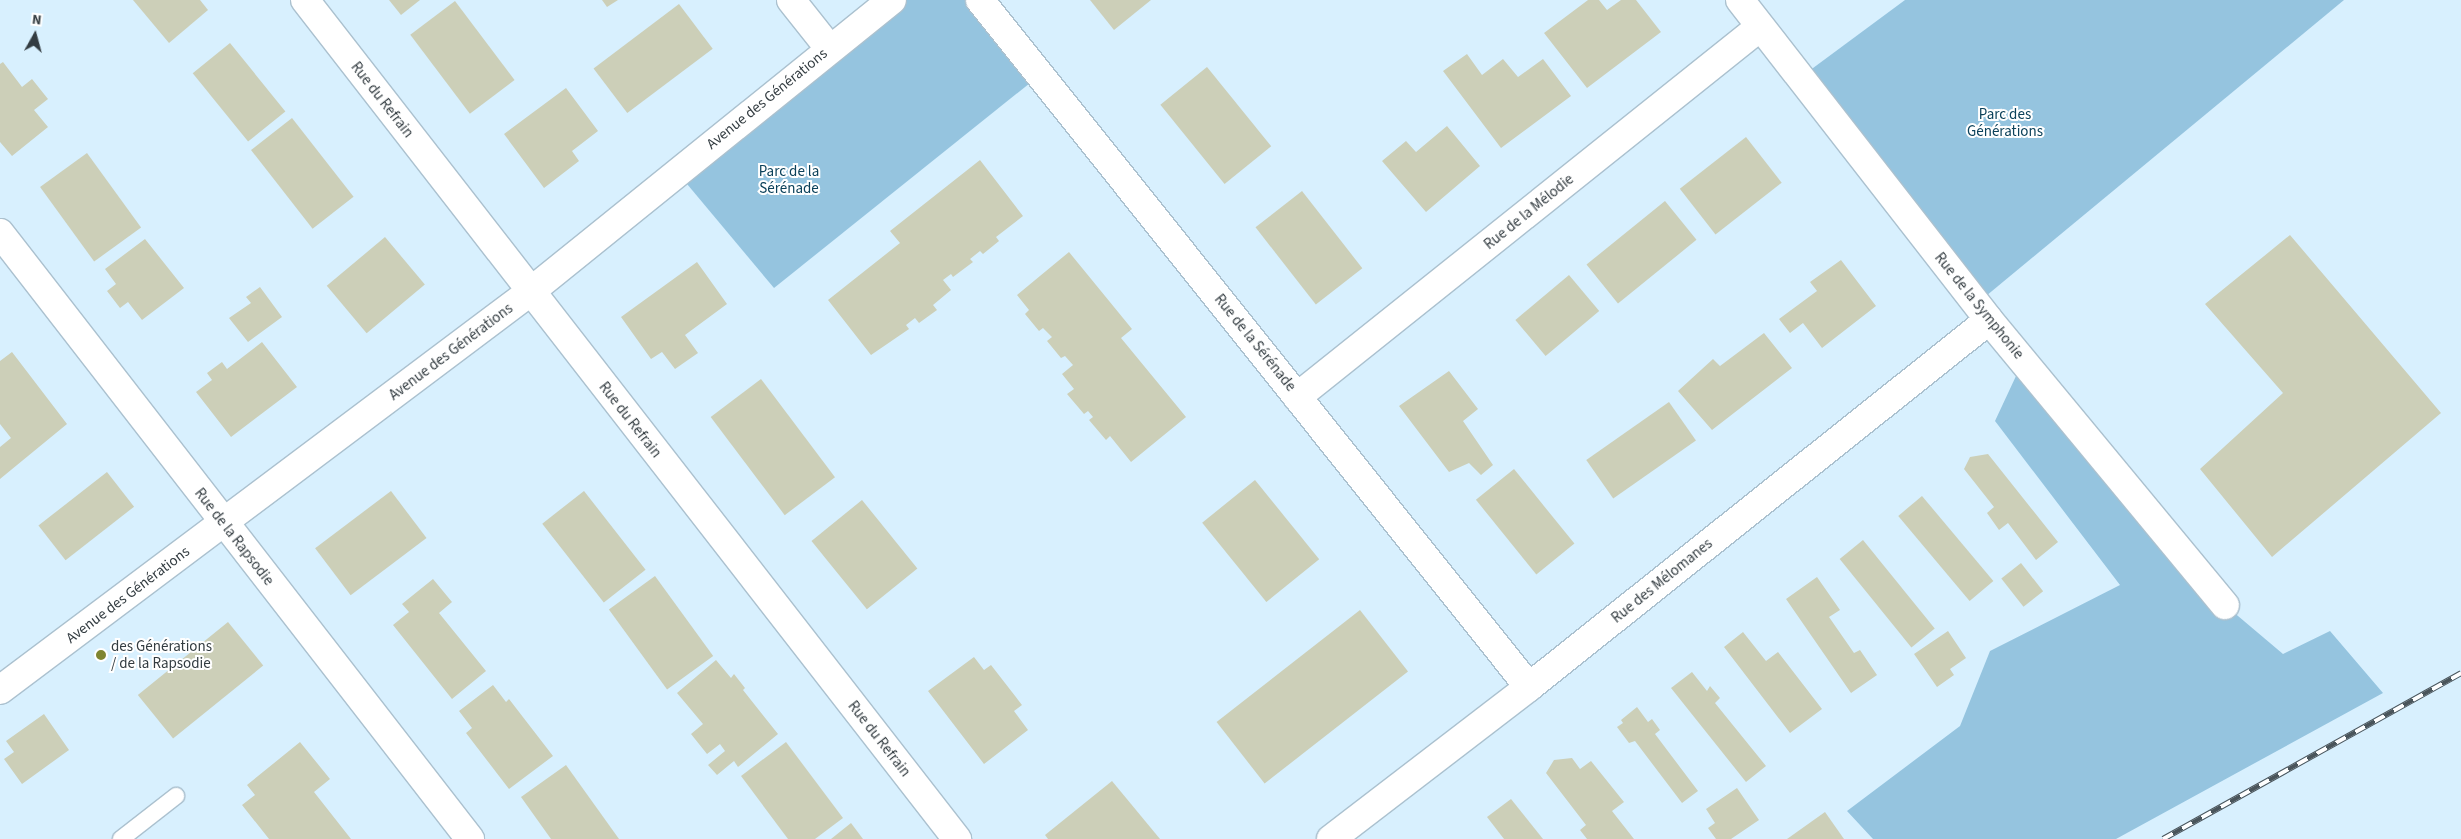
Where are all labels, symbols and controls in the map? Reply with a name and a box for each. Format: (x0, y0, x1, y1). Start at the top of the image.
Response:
north arrow (10, 10, 60, 60)
text: N (31, 10, 43, 31)
street label: Avenue des Générations (703, 45, 831, 153)
street label: Rue du Refrain (347, 59, 417, 141)
park label: Parc des Générations (1967, 105, 2043, 140)
park label: Parc de la Sérénade (759, 162, 819, 197)
street label: Rue de la Mélodie (1481, 170, 1577, 254)
street label: Rue de la Symphonie (1931, 249, 2027, 363)
street label: Rue de la Sérénade (1210, 291, 1300, 395)
street label: Avenue des Générations (386, 300, 516, 404)
street label: Rue du Refrain (595, 379, 665, 461)
street label: Rue de la Rapsodie (190, 485, 278, 589)
street label: Rue des Mélomanes (1608, 535, 1716, 627)
street label: Avenue des Générations (63, 543, 193, 647)
place label: des Générations / de la Rapsodie (111, 637, 212, 672)
marker: des Générations / de la Rapsodie (95, 649, 107, 661)
street label: Rue du Refrain (844, 698, 914, 780)

